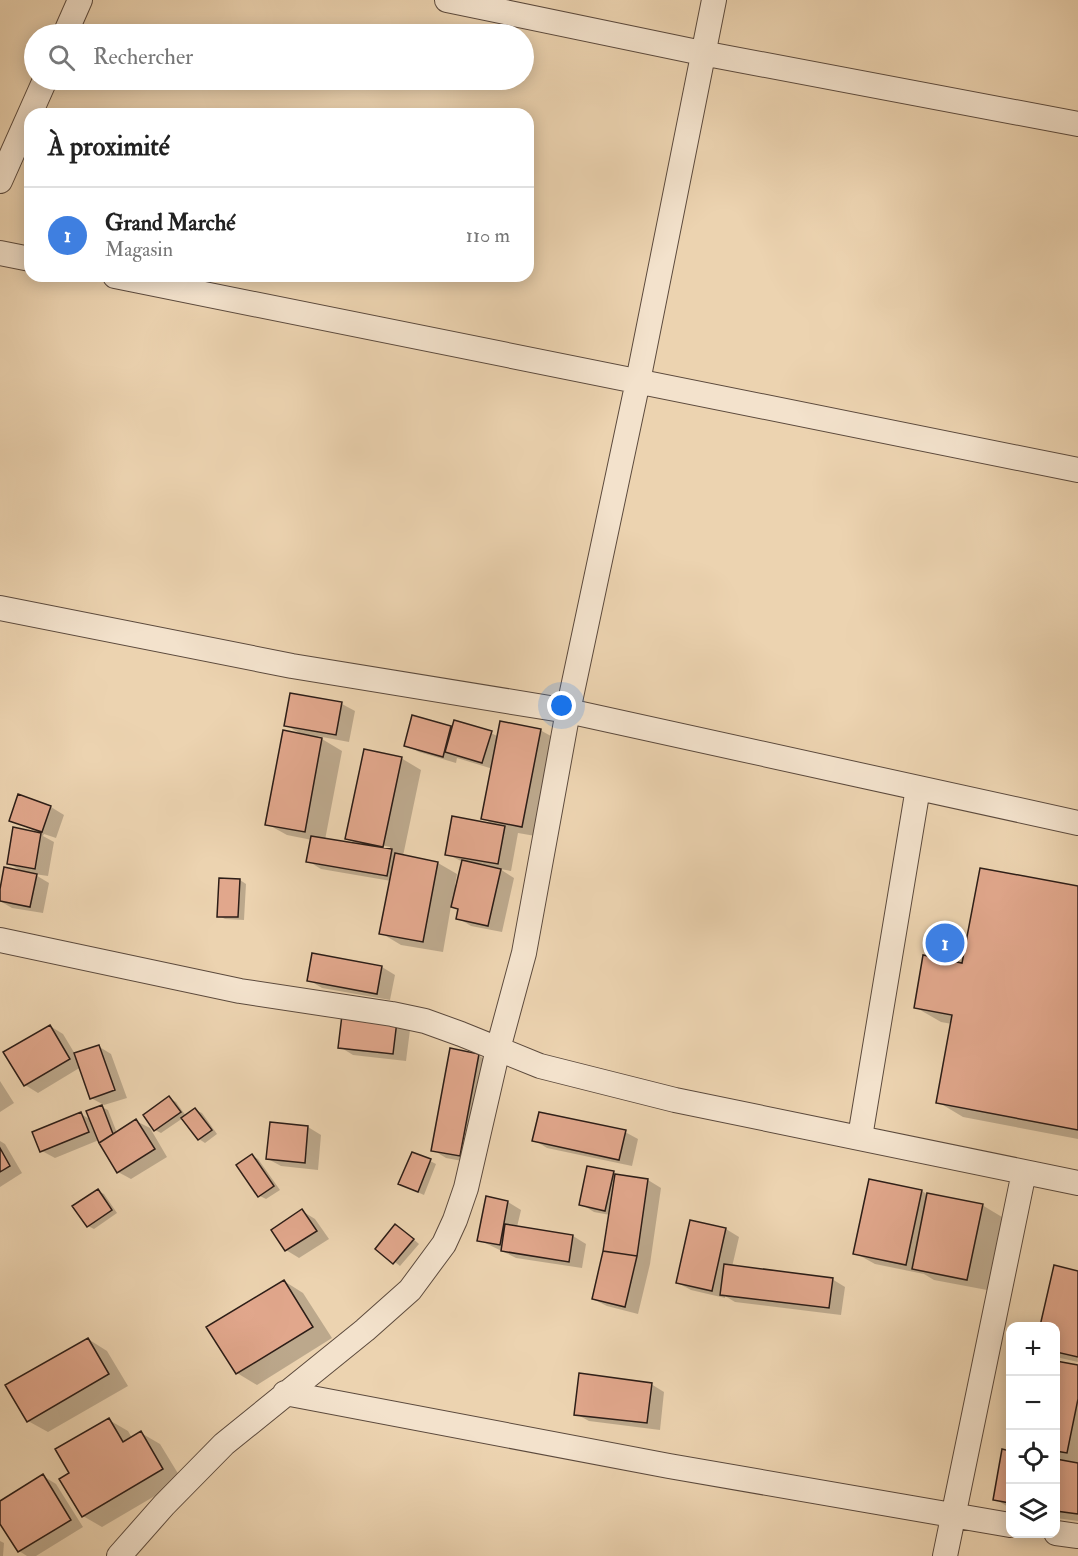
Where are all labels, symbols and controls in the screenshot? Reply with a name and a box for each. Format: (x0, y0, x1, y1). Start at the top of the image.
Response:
search box (24, 24, 534, 90)
icon: search (45, 41, 78, 74)
text: Rechercher (93, 43, 193, 71)
text: À proximité (48, 131, 170, 163)
text: Grand Marché (105, 209, 235, 237)
text: 1 (64, 223, 71, 248)
text: 110 m (466, 223, 510, 248)
text: Magasin (105, 237, 173, 262)
your location (547, 691, 576, 720)
pin: 1 (926, 920, 964, 966)
map controls (1006, 1322, 1060, 1538)
button: + (1006, 1322, 1060, 1376)
button: − (1006, 1376, 1060, 1430)
button: locate (1006, 1430, 1060, 1484)
button: layers (1006, 1484, 1060, 1538)

